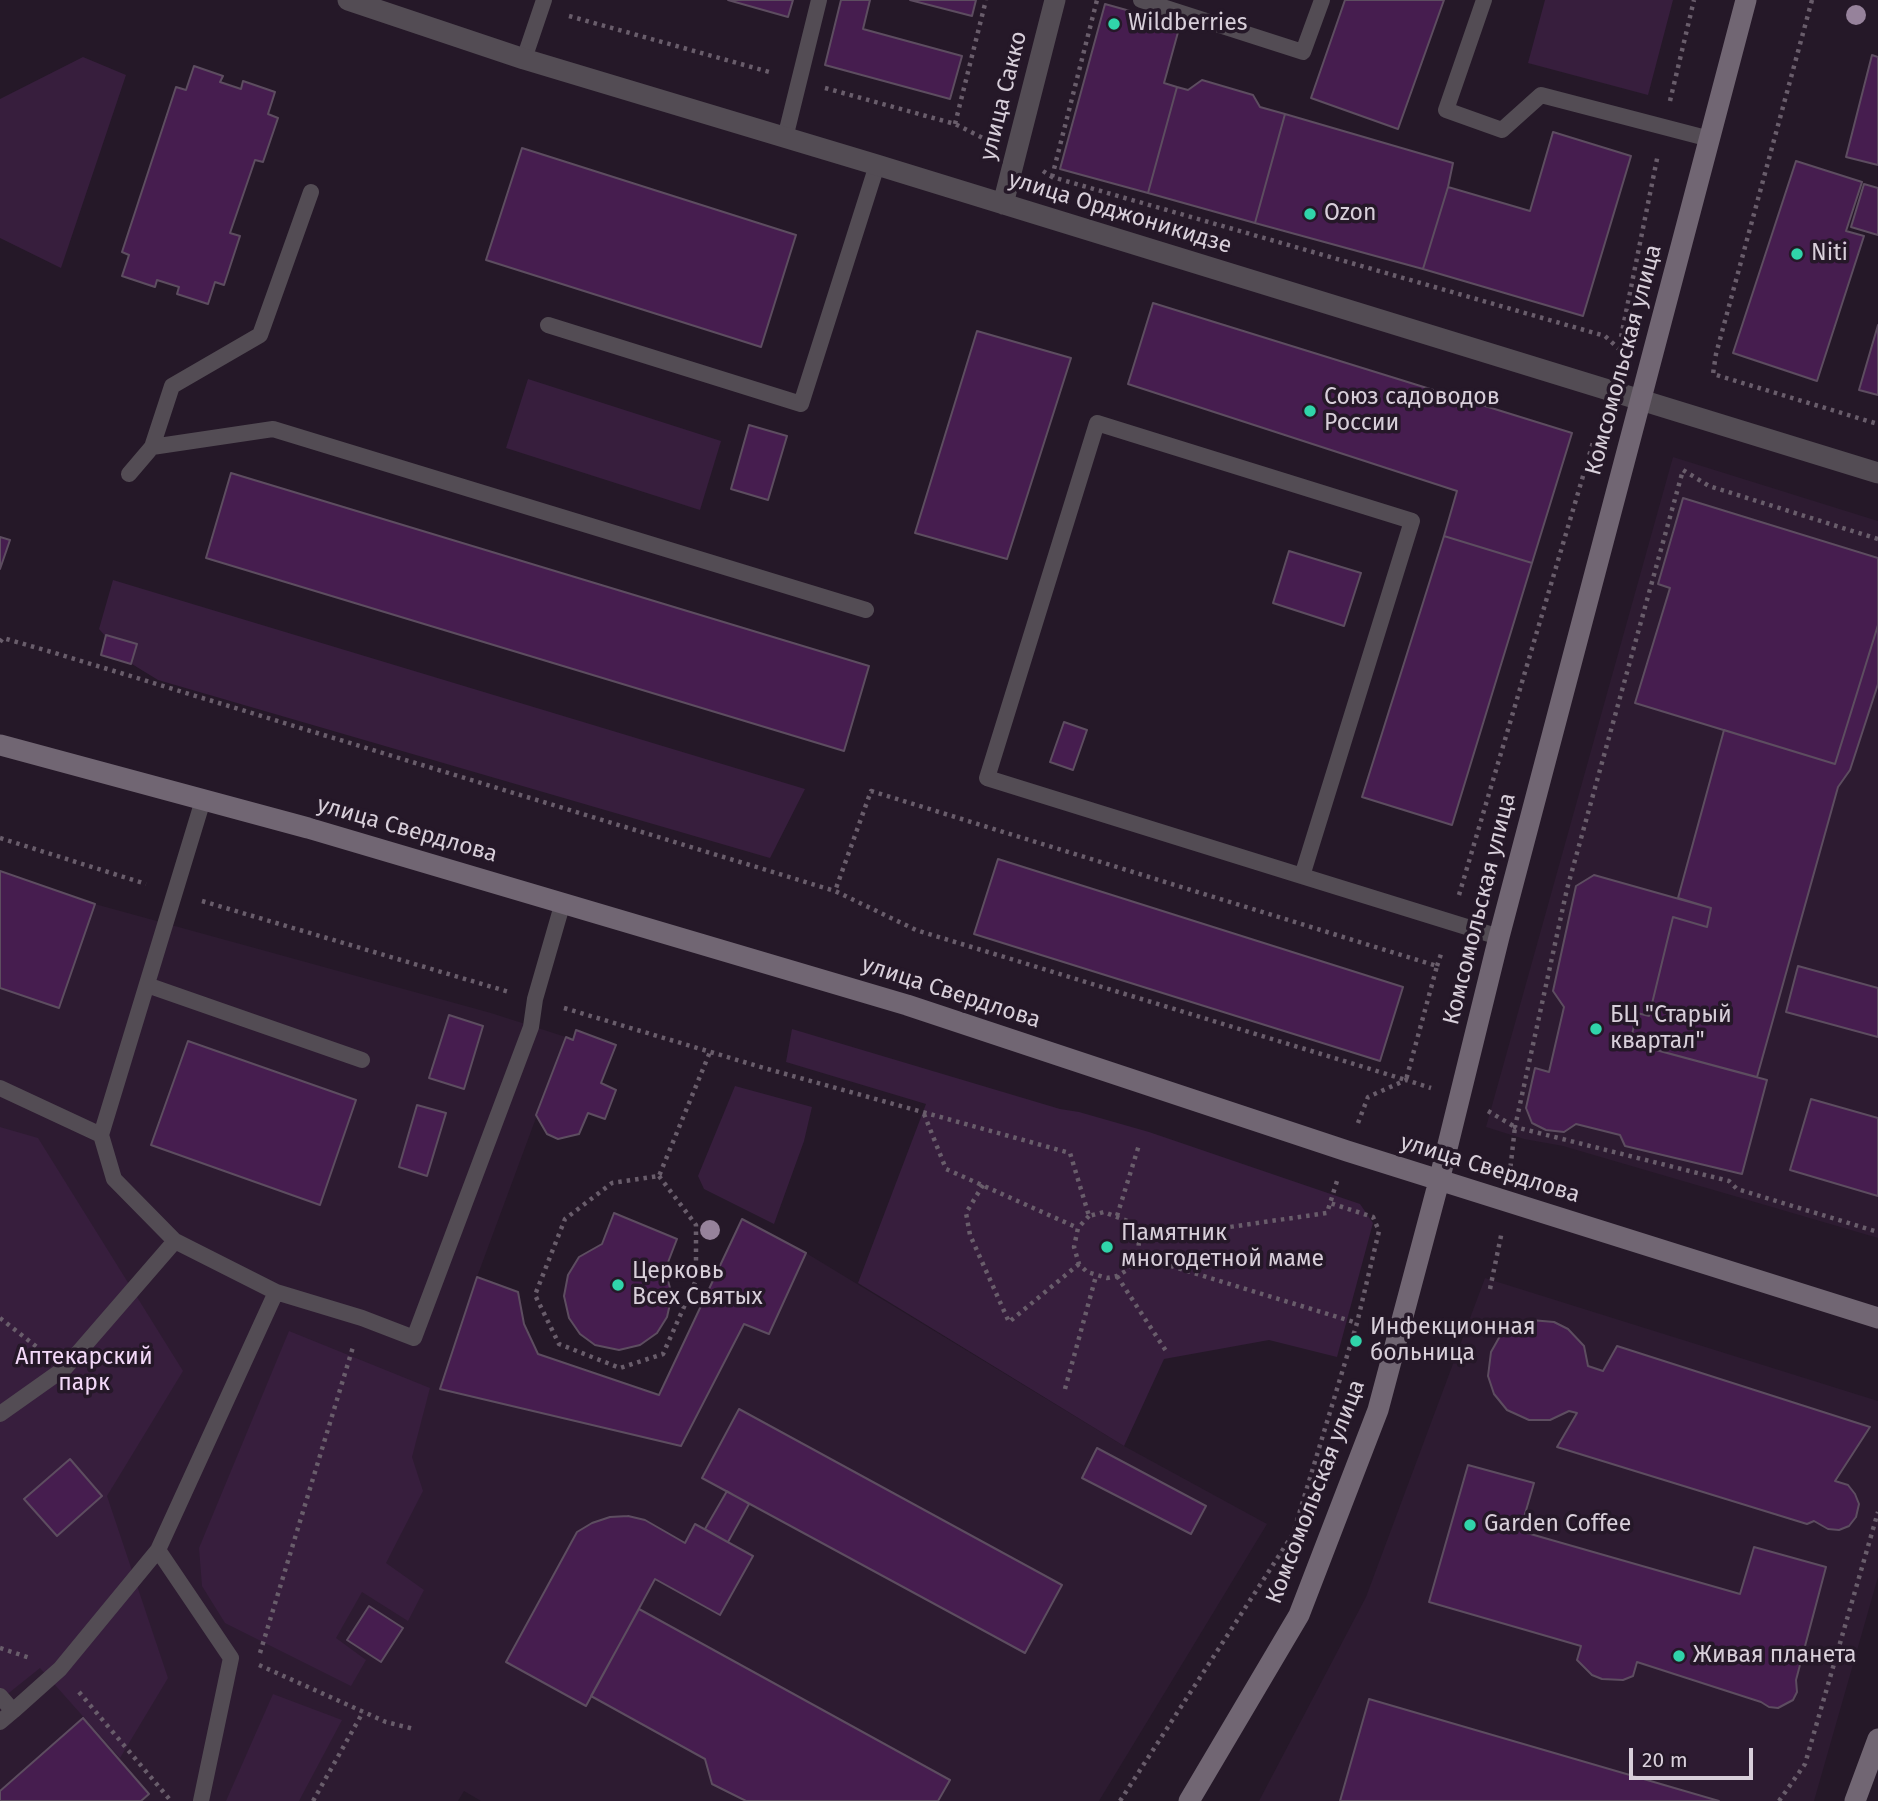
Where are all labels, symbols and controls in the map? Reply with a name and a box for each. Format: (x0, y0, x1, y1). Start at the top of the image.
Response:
place label: Wildberries (1128, 10, 1248, 38)
marker: Wildberries (1106, 16, 1122, 32)
street label: улица Сакко (975, 28, 1033, 164)
street label: улица Орджоникидзе (1005, 166, 1235, 260)
place label: Ozon (1324, 200, 1376, 228)
marker: Ozon (1302, 206, 1318, 222)
place label: Niti (1811, 240, 1848, 268)
street label: Комсомольская улица (1580, 242, 1668, 478)
marker: Niti (1789, 246, 1805, 262)
place label: Союз садоводов России (1324, 384, 1500, 438)
marker: Союз садоводов России (1302, 403, 1318, 419)
street label: Комсомольская улица (1438, 790, 1522, 1028)
street label: улица Свердлова (314, 791, 500, 869)
street label: улица Свердлова (858, 951, 1044, 1035)
place label: БЦ "Старый квартал" (1610, 1002, 1732, 1056)
marker: БЦ "Старый квартал" (1588, 1021, 1604, 1037)
street label: улица Свердлова (1397, 1129, 1583, 1209)
place label: Памятник многодетной маме (1121, 1220, 1324, 1274)
marker: Памятник многодетной маме (1099, 1239, 1115, 1255)
place label: Церковь Всех Святых (632, 1258, 763, 1312)
marker: Церковь Всех Святых (610, 1277, 626, 1293)
place label: Инфекционная больница (1370, 1314, 1536, 1368)
marker: Инфекционная больница (1348, 1333, 1364, 1349)
park label: Аптекарский парк (15, 1344, 153, 1398)
street label: Комсомольская улица (1261, 1376, 1371, 1608)
place label: Garden Coffee (1484, 1511, 1631, 1539)
marker: Garden Coffee (1462, 1517, 1478, 1533)
place label: Живая планета (1693, 1642, 1857, 1670)
marker: Живая планета (1671, 1648, 1687, 1664)
scale bar (1633, 1734, 1757, 1778)
text: 20 m (1642, 1747, 1688, 1773)

